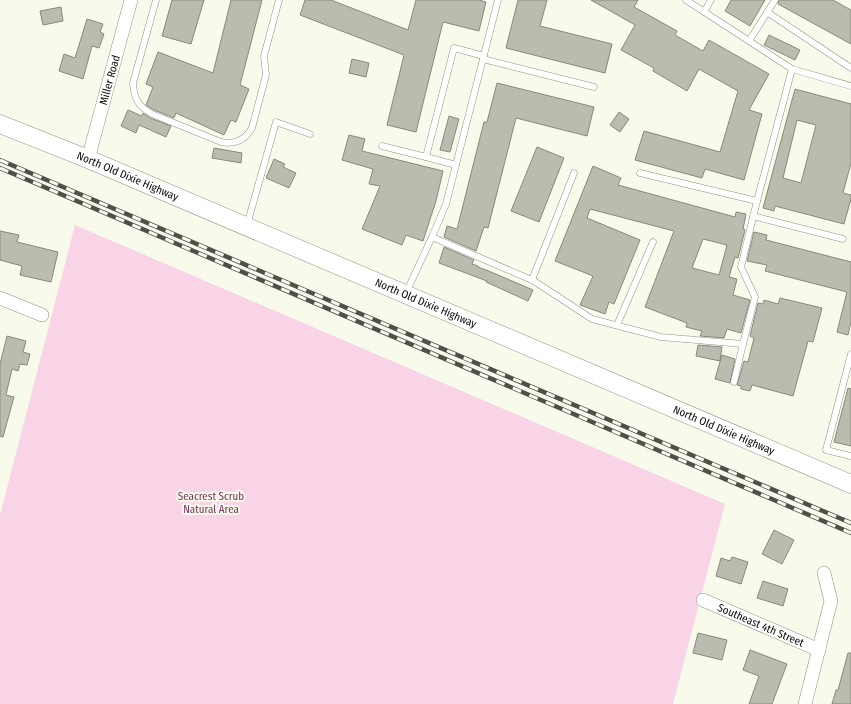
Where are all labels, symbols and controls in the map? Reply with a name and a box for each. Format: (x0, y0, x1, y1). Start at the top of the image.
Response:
street label: Miller Road (97, 54, 123, 106)
street label: North Old Dixie Highway (75, 149, 180, 204)
street label: North Old Dixie Highway (373, 276, 479, 331)
street label: North Old Dixie Highway (671, 403, 777, 458)
park label: Seacrest Scrub Natural Area (178, 490, 244, 516)
street label: Southeast 4th Street (716, 601, 806, 650)

